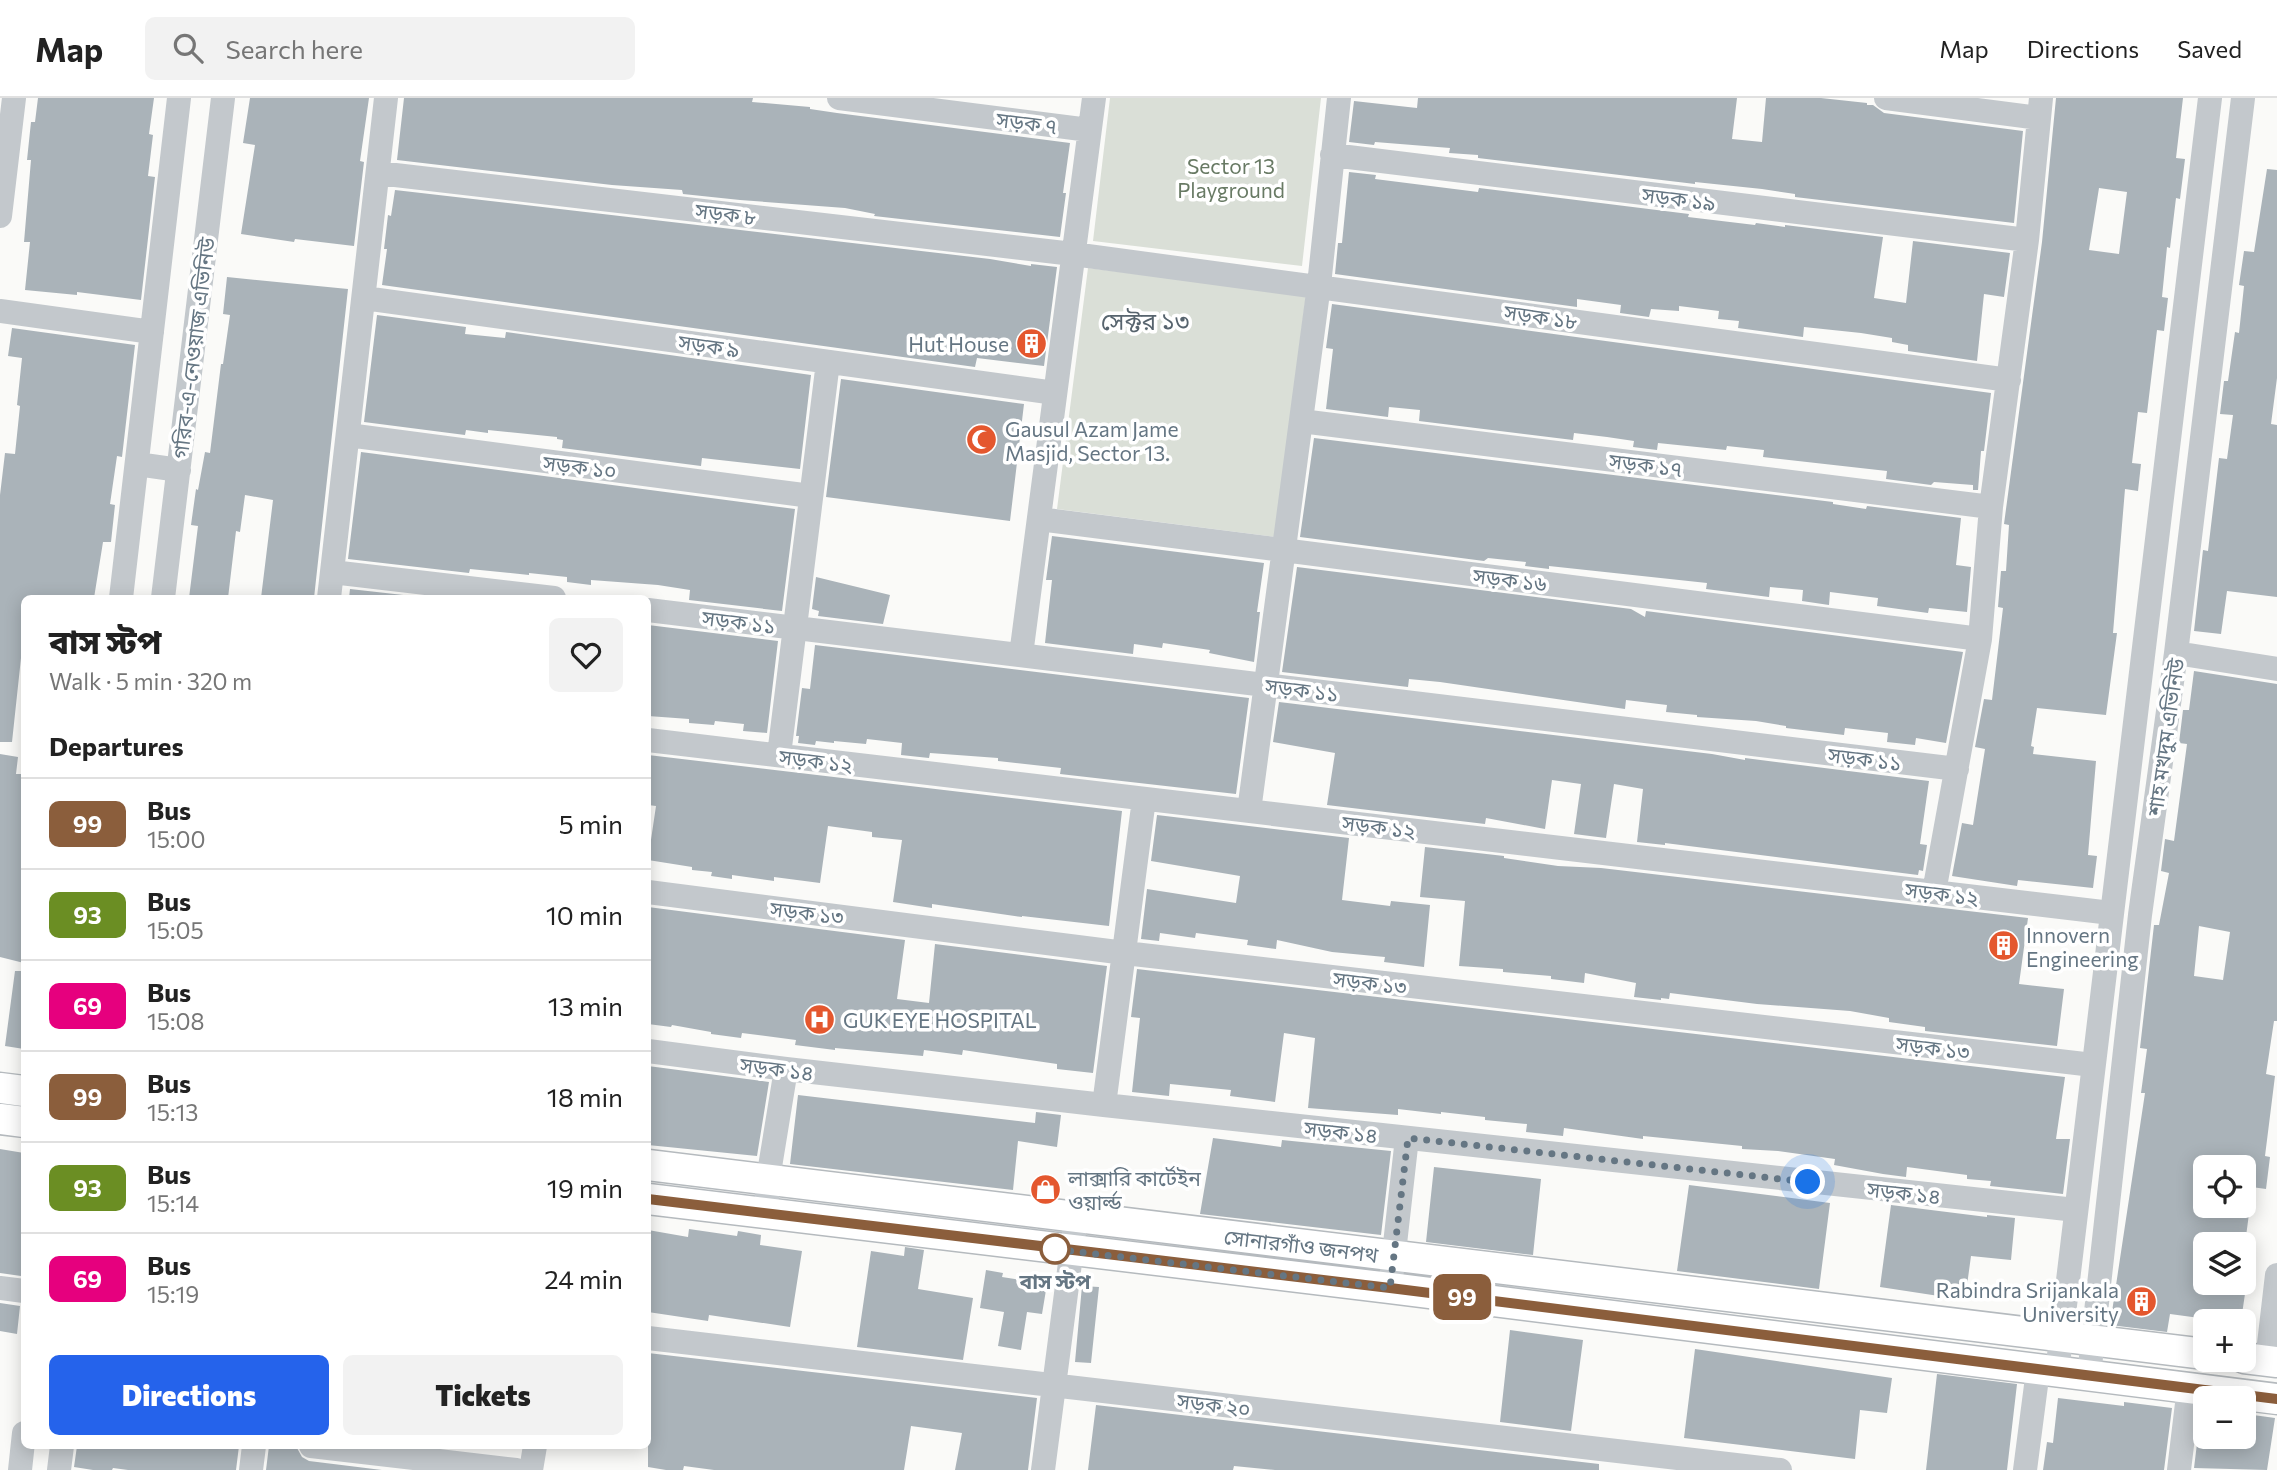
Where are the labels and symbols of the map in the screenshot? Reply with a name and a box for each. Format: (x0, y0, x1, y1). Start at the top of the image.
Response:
street label: সড়ক ৭ (994, 106, 1059, 138)
park label: Sector 13 Playground (1177, 153, 1285, 202)
street label: সড়ক ১৯ (1640, 181, 1717, 215)
street label: সড়ক ৮ (693, 197, 758, 229)
street label: গরিব-এ-নেওয়াজ এভিনিউ (167, 235, 219, 460)
street label: সড়ক ১৮ (1502, 298, 1579, 334)
district label: সেক্টর ১৩ (1101, 306, 1189, 335)
building icon: Hut House (1015, 326, 1049, 360)
street label: সড়ক ৯ (676, 328, 741, 362)
place label: Hut House (908, 331, 1009, 356)
place label: Gausul Azam Jame Masjid, Sector 13. (1005, 416, 1179, 465)
mosque icon: Gausul Azam Jame Masjid, Sector 13. (965, 423, 999, 457)
street label: সড়ক ১৭ (1607, 447, 1684, 481)
street label: সড়ক ১০ (541, 449, 618, 483)
street label: সড়ক ১৬ (1471, 562, 1548, 596)
street label: সড়ক ১১ (700, 604, 777, 638)
street label: শাহ মখদুম এভিনিউ (2141, 655, 2190, 819)
street label: সড়ক ১১ (1263, 672, 1340, 706)
street label: সড়ক ১১ (1826, 741, 1903, 775)
street label: সড়ক ১২ (777, 743, 855, 777)
street label: সড়ক ১২ (1340, 809, 1418, 843)
street label: সড়ক ১২ (1903, 876, 1981, 910)
street label: সড়ক ১৩ (768, 895, 845, 929)
place label: Innovern Engineering (2026, 922, 2139, 971)
building icon: Innovern Engineering (1986, 929, 2020, 963)
street label: সড়ক ১৩ (1331, 965, 1408, 999)
hospital icon: GUK EYE HOSPITAL (803, 1002, 837, 1036)
place label: GUK EYE HOSPITAL (843, 1007, 1037, 1032)
street label: সড়ক ১৩ (1894, 1030, 1971, 1064)
street label: সড়ক ১৪ (738, 1051, 815, 1085)
street label: সড়ক ১৪ (1302, 1115, 1379, 1147)
your location (1790, 1164, 1825, 1199)
place label: লাক্সারি কার্টেইন ওয়ার্ল্ড (1067, 1165, 1201, 1214)
shop icon: লাক্সারি কার্টেইন ওয়ার্ল্ড (1028, 1172, 1062, 1206)
street label: সড়ক ১৪ (1865, 1176, 1942, 1208)
street label: সোনারগাঁও জনপথ (1223, 1223, 1380, 1267)
marker: বাস স্টপ (1040, 1234, 1070, 1264)
place label: বাস স্টপ (1019, 1268, 1091, 1293)
line badge: 99 (1430, 1274, 1494, 1320)
place label: Rabindra Srijankala University (1936, 1277, 2119, 1326)
building icon: Rabindra Srijankala University (2125, 1284, 2159, 1318)
street label: সড়ক ২০ (1175, 1387, 1252, 1421)

